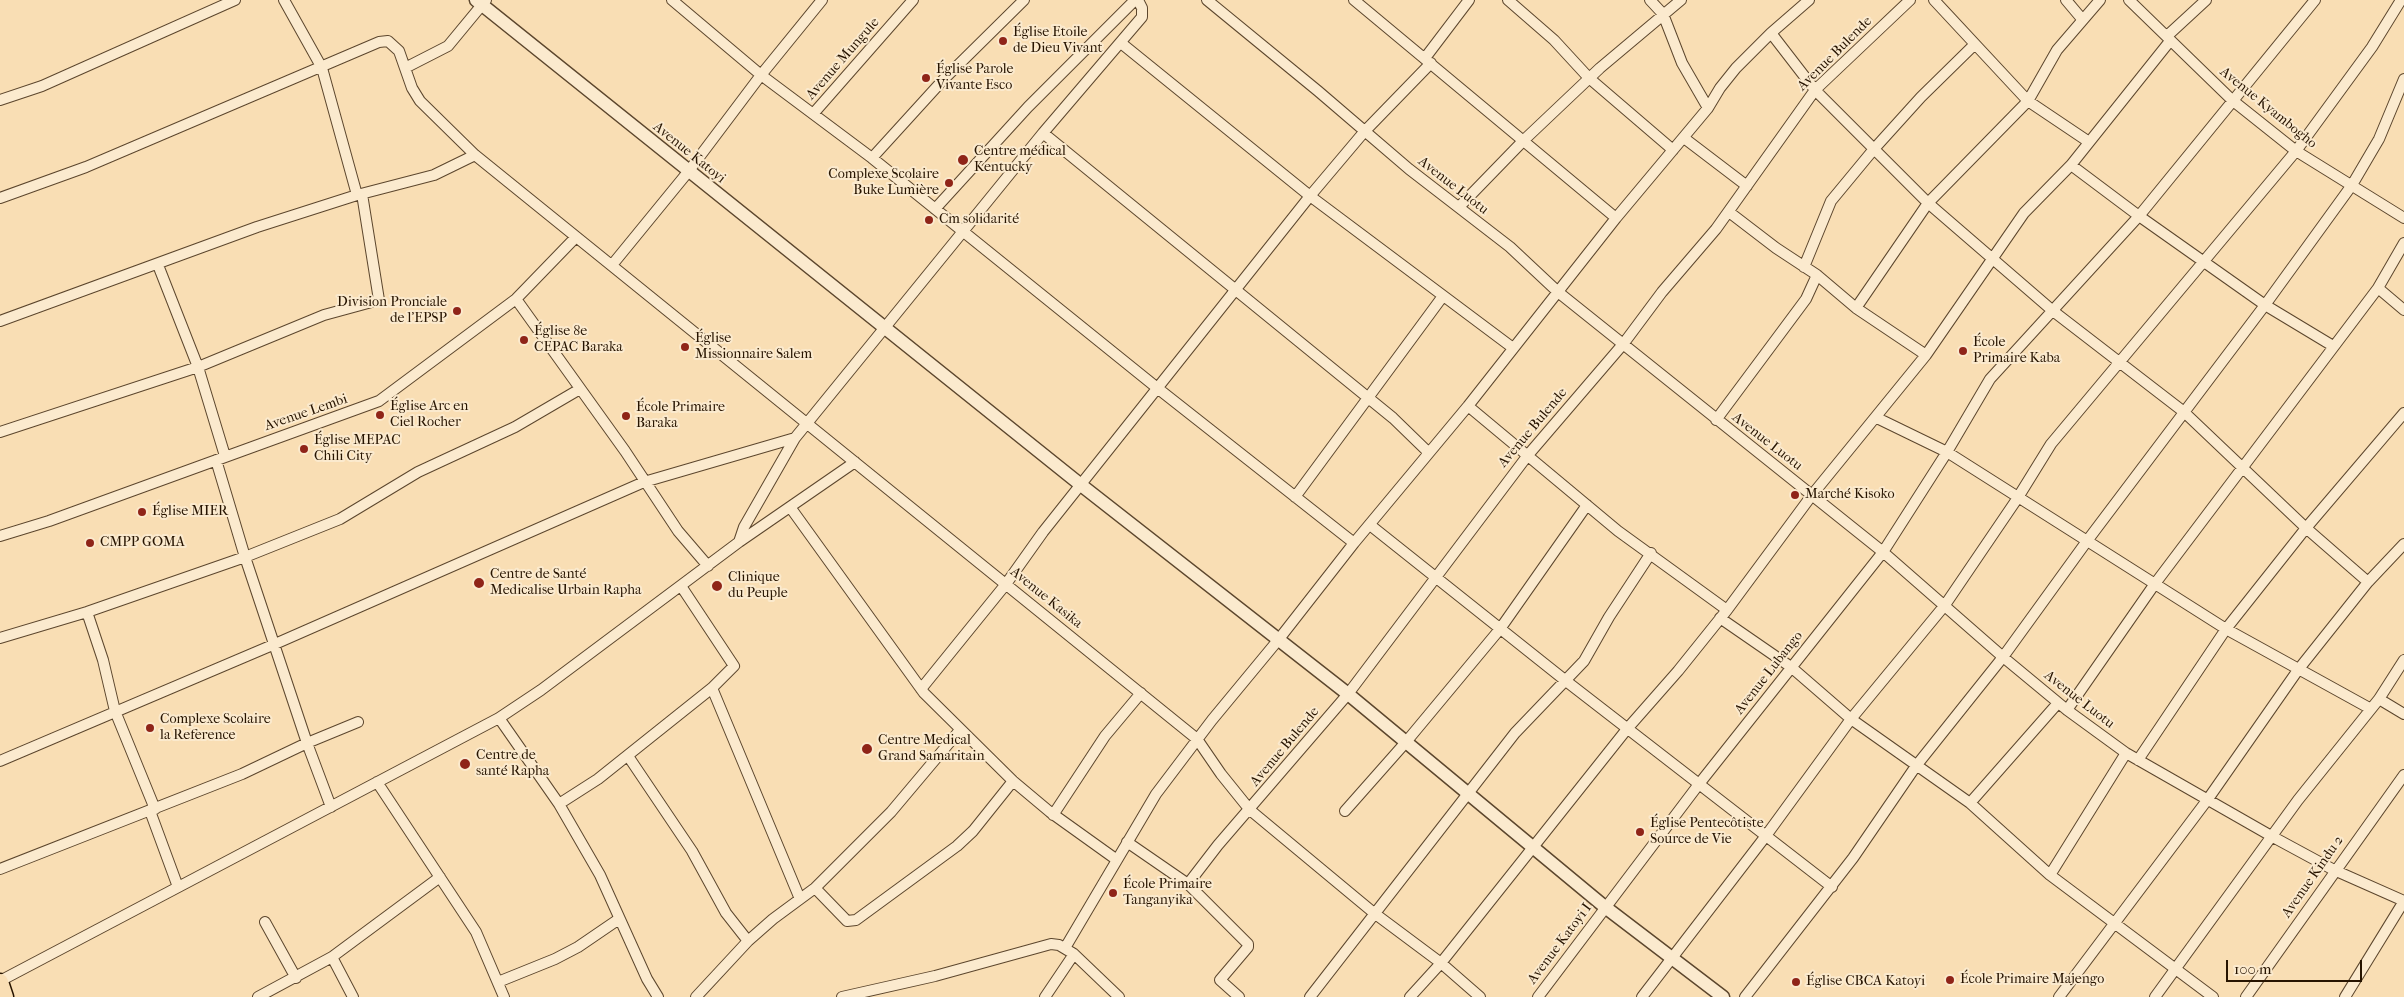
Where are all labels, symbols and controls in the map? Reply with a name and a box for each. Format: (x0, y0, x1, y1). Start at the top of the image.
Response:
street label: Avenue Bulende (1794, 13, 1876, 95)
street label: Avenue Mungule (803, 15, 883, 103)
place label: Église Etoile de Dieu Vivant (1013, 25, 1102, 58)
marker: Église Etoile de Dieu Vivant (997, 35, 1009, 47)
place label: Église Parole Vivante Esco (936, 62, 1013, 94)
street label: Avenue Kyambogho (2216, 64, 2320, 152)
marker: Église Parole Vivante Esco (920, 72, 932, 84)
street label: Avenue Katoyi (649, 119, 729, 187)
place label: Centre médical Kentucky (974, 144, 1066, 176)
marker: Centre médical Kentucky (956, 153, 970, 167)
street label: Avenue Luotu (1415, 153, 1491, 219)
place label: Complexe Scolaire Buke Lumière (828, 167, 939, 200)
marker: Complexe Scolaire Buke Lumière (943, 177, 955, 189)
place label: Cm solidarité (939, 212, 1019, 228)
marker: Cm solidarité (923, 214, 935, 226)
place label: Division Pronciale de l'EPSP (337, 295, 447, 328)
marker: Division Pronciale de l'EPSP (451, 305, 463, 317)
place label: Église 8e CEPAC Baraka (534, 324, 623, 357)
place label: Église Missionnaire Salem (695, 331, 812, 364)
marker: Église 8e CEPAC Baraka (518, 334, 530, 346)
place label: École Primaire Kaba (1973, 335, 2060, 368)
marker: Église Missionnaire Salem (679, 341, 691, 353)
marker: École Primaire Kaba (1957, 345, 1969, 357)
street label: Avenue Bulende (1495, 385, 1571, 471)
street label: Avenue Lembi (262, 391, 350, 435)
place label: Église Arc en Ciel Rocher (390, 399, 468, 432)
place label: École Primaire Baraka (636, 400, 725, 432)
marker: Église Arc en Ciel Rocher (374, 409, 386, 421)
street label: Avenue Luotu (1729, 409, 1805, 475)
marker: École Primaire Baraka (620, 410, 632, 422)
place label: Église MEPAC Chili City (314, 433, 401, 466)
marker: Église MEPAC Chili City (298, 443, 310, 455)
place label: Marché Kisoko (1805, 487, 1895, 503)
marker: Marché Kisoko (1789, 489, 1801, 501)
place label: Église MIER (152, 504, 228, 520)
marker: Église MIER (136, 506, 148, 518)
place label: CMPP GOMA (100, 535, 185, 551)
marker: CMPP GOMA (84, 537, 96, 549)
street label: Avenue Kasika (1007, 564, 1085, 632)
place label: Centre de Santé Medicalise Urbain Rapha (490, 567, 642, 600)
place label: Clinique du Peuple (728, 570, 788, 602)
marker: Centre de Santé Medicalise Urbain Rapha (472, 576, 486, 590)
marker: Clinique du Peuple (710, 579, 724, 593)
street label: Avenue Lubango (1731, 628, 1807, 718)
street label: Avenue Luotu (2041, 667, 2117, 733)
street label: Avenue Bulende (1247, 704, 1323, 790)
place label: Complexe Scolaire la Reference (160, 712, 271, 744)
marker: Complexe Scolaire la Reference (144, 722, 156, 734)
place label: Centre Medical Grand Samaritain (878, 733, 985, 766)
marker: Centre Medical Grand Samaritain (860, 742, 874, 756)
place label: Centre de santé Rapha (476, 748, 549, 780)
marker: Centre de santé Rapha (458, 757, 472, 771)
place label: Église Pentecôtiste Source de Vie (1650, 816, 1764, 849)
marker: Église Pentecôtiste Source de Vie (1634, 826, 1646, 838)
street label: Avenue Kindu 2 (2279, 833, 2347, 921)
place label: École Primaire Tanganyika (1123, 877, 1212, 910)
marker: École Primaire Tanganyika (1107, 887, 1119, 899)
street label: Avenue Katoyi I (1524, 900, 1596, 988)
scale bar (2229, 950, 2365, 982)
text: 100 m (2234, 960, 2272, 978)
place label: École Primaire Majengo (1960, 972, 2104, 988)
place label: Église CBCA Katoyi (1806, 974, 1925, 990)
marker: École Primaire Majengo (1944, 974, 1956, 986)
marker: Église CBCA Katoyi (1790, 976, 1802, 988)

